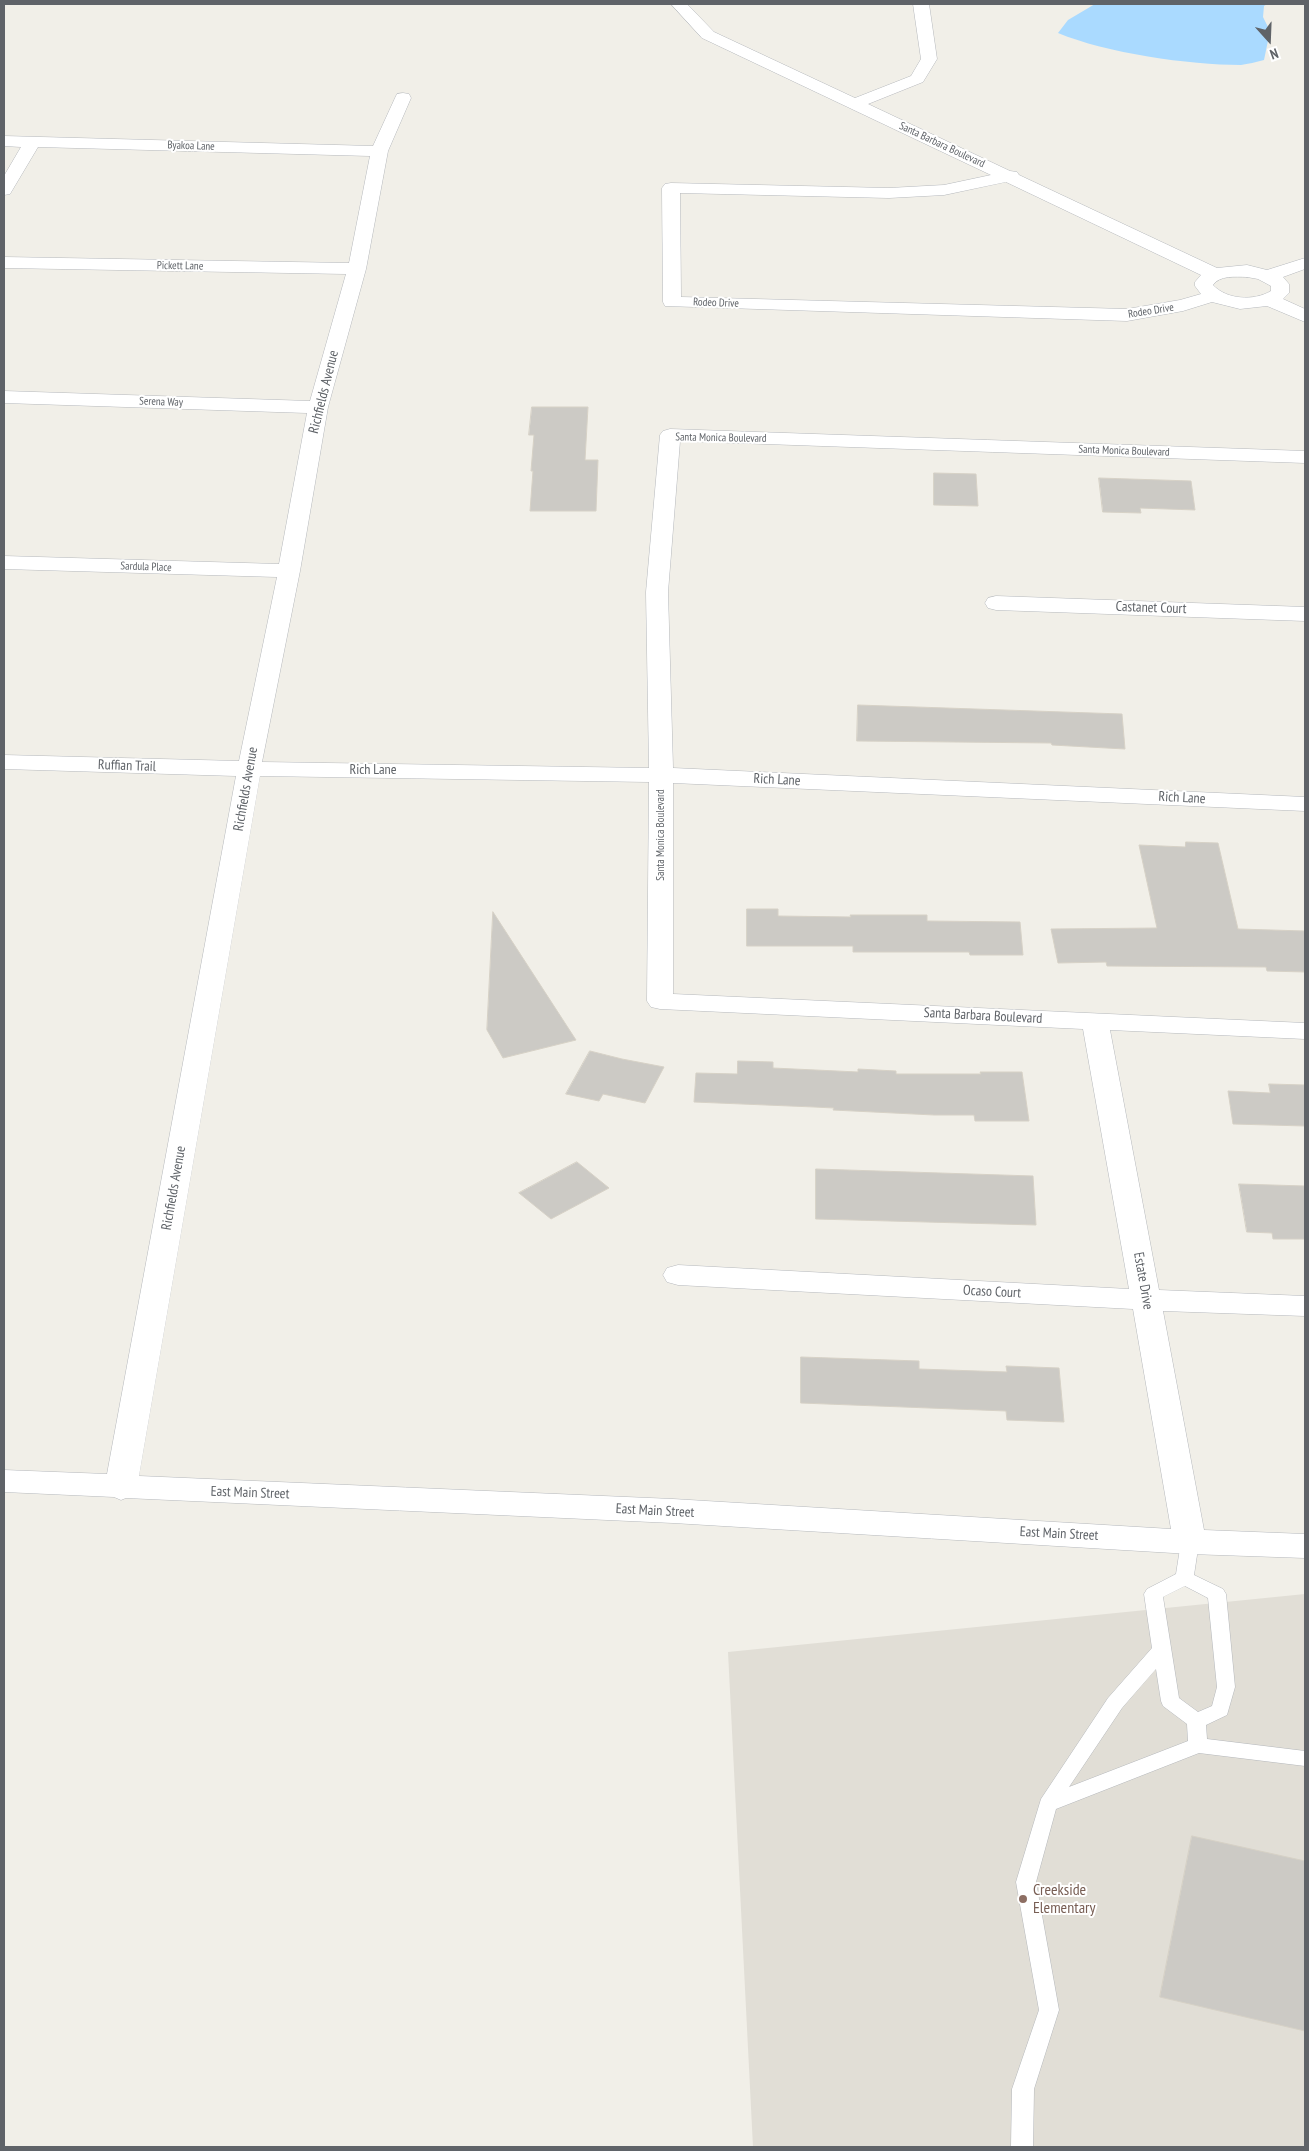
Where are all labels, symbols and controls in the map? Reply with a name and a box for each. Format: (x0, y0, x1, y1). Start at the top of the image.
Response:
north arrow (1244, 15, 1294, 65)
text: N (1267, 44, 1281, 64)
street label: Santa Barbara Boulevard (897, 119, 987, 171)
street label: Byakoa Lane (167, 139, 215, 153)
street label: Pickett Lane (157, 259, 203, 273)
street label: Rodeo Drive (693, 296, 739, 310)
street label: Rodeo Drive (1127, 301, 1175, 321)
street label: Richfields Avenue (306, 349, 342, 435)
street label: Serena Way (139, 395, 183, 409)
street label: Santa Monica Boulevard (675, 431, 767, 445)
street label: Santa Monica Boulevard (1078, 443, 1170, 459)
street label: Sardula Place (120, 560, 172, 574)
street label: Castanet Court (1115, 598, 1187, 618)
street label: Richfields Avenue (230, 746, 262, 832)
street label: Ruffian Trail (98, 757, 156, 775)
street label: Rich Lane (349, 762, 397, 778)
street label: Rich Lane (753, 770, 801, 790)
street label: Rich Lane (1158, 788, 1206, 808)
street label: Santa Monica Boulevard (654, 789, 668, 881)
street label: Santa Barbara Boulevard (923, 1005, 1043, 1027)
street label: Richfields Avenue (158, 1145, 190, 1231)
street label: Estate Drive (1130, 1251, 1156, 1311)
street label: Ocaso Court (963, 1282, 1021, 1302)
street label: East Main Street (210, 1483, 290, 1503)
street label: East Main Street (615, 1501, 695, 1521)
street label: East Main Street (1019, 1524, 1099, 1544)
place label: Creekside Elementary (1033, 1880, 1095, 1918)
marker: Creekside Elementary (1017, 1893, 1029, 1905)

